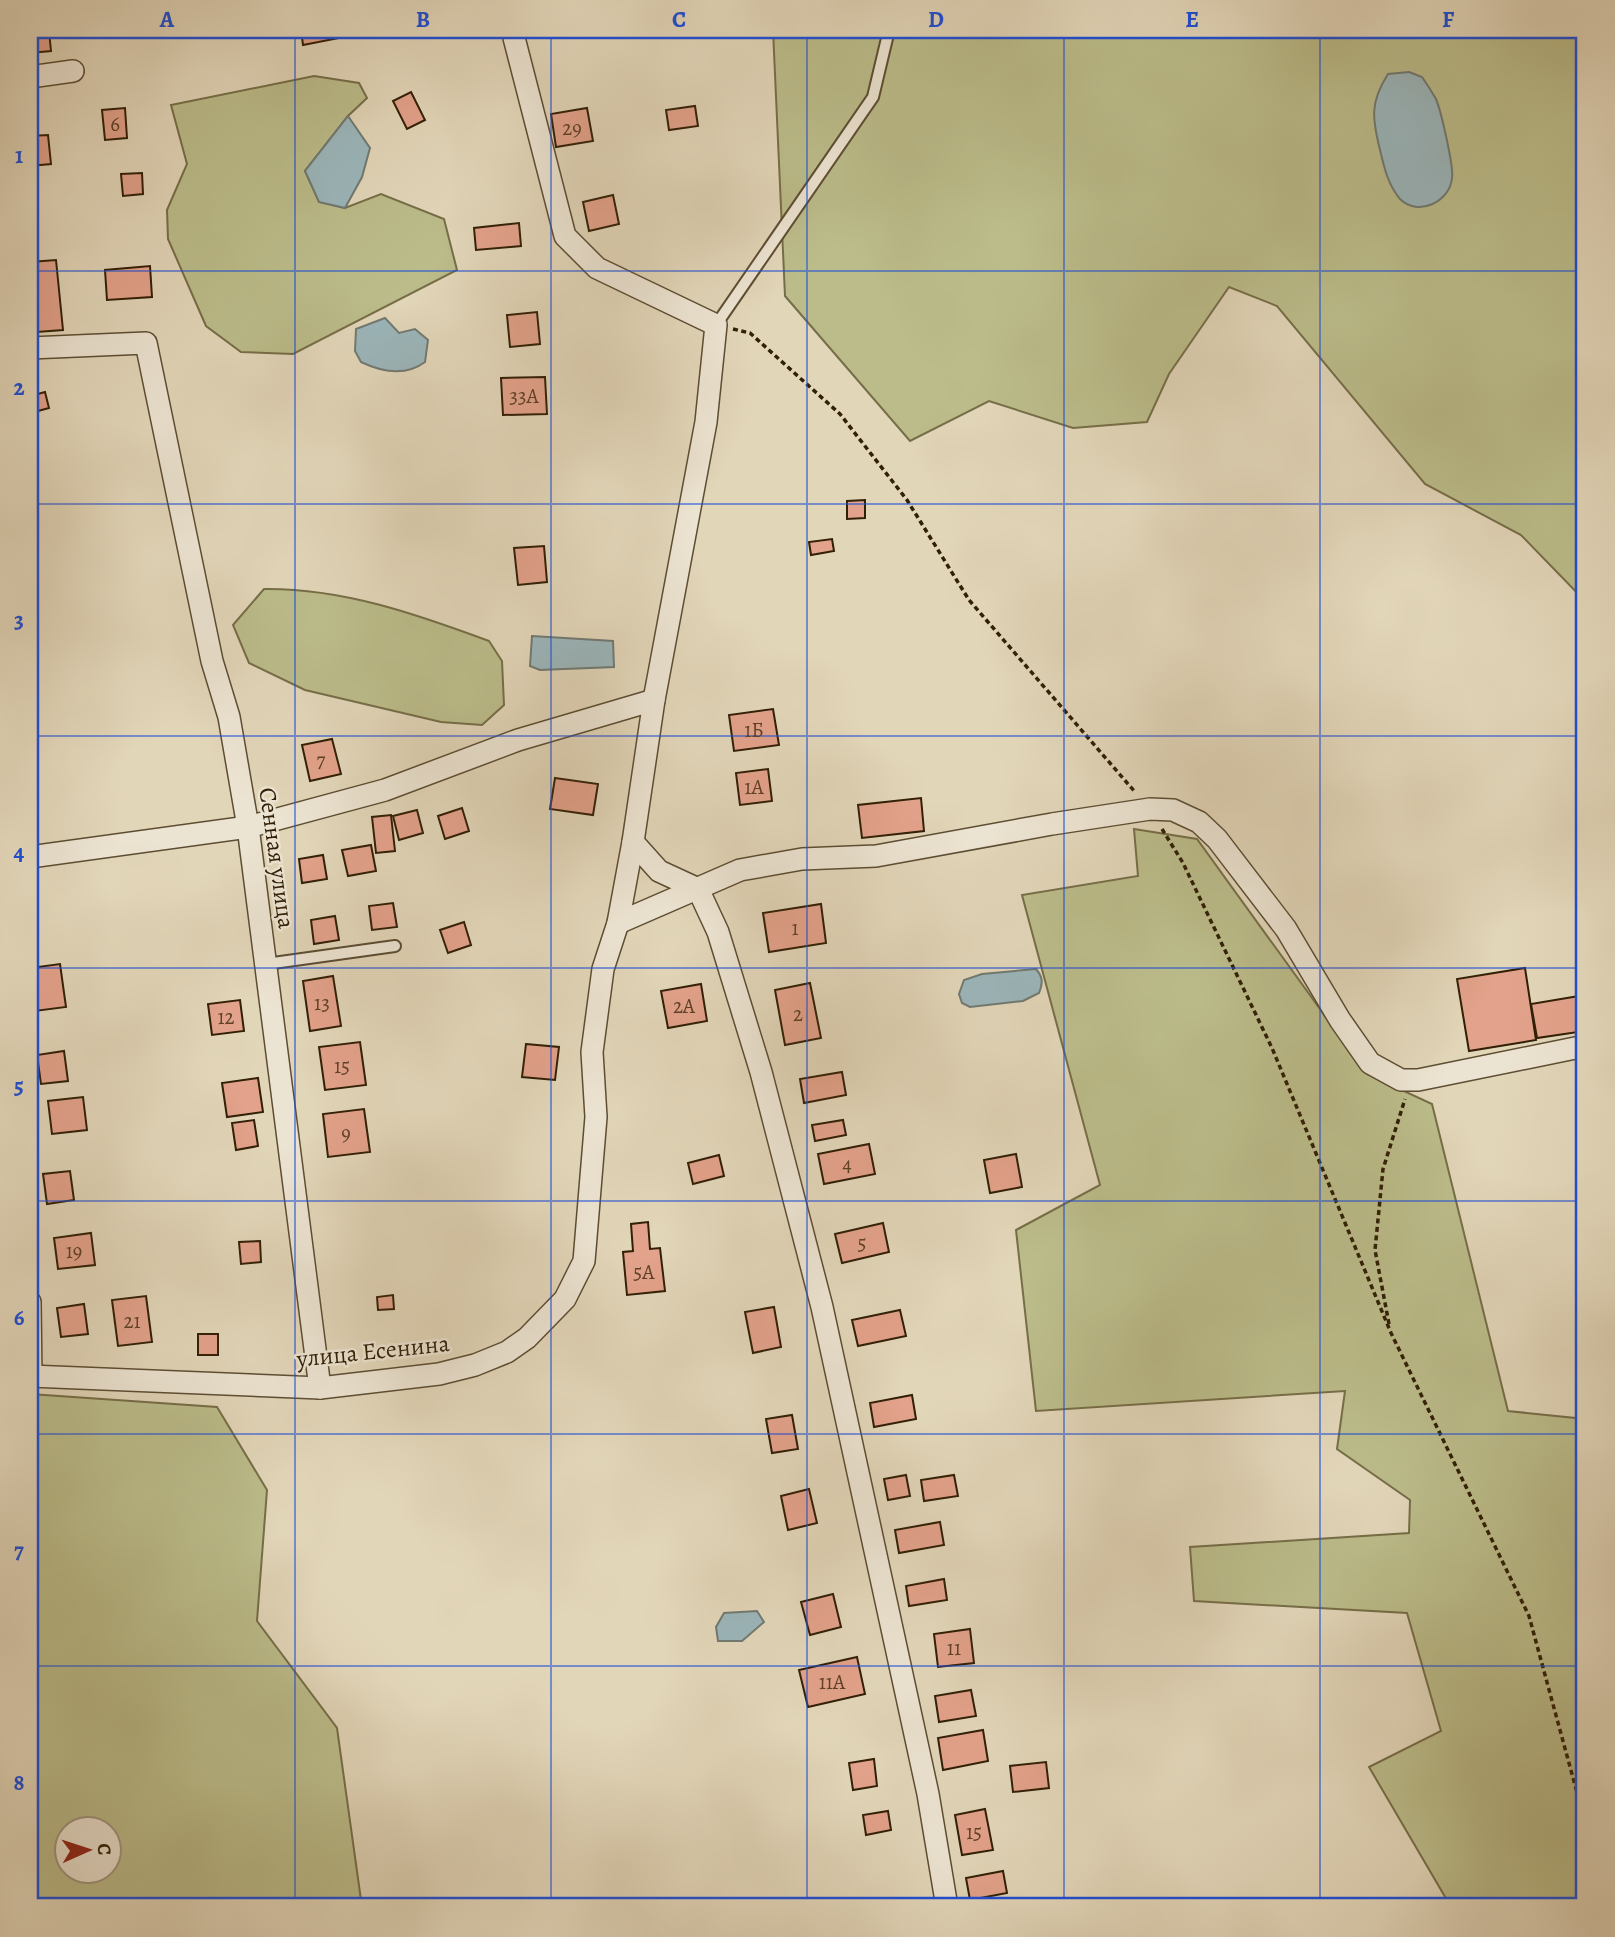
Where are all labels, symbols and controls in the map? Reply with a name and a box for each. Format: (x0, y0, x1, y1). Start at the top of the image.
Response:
text: A (159, 4, 175, 35)
text: B (416, 4, 430, 35)
text: C (672, 4, 686, 35)
text: D (928, 4, 944, 35)
text: E (1185, 4, 1199, 35)
text: F (1442, 4, 1455, 35)
house number: 6 (110, 110, 120, 138)
house number: 29 (562, 114, 582, 142)
text: 1 (15, 140, 23, 171)
text: 2 (13, 372, 25, 403)
house number: 33А (509, 382, 540, 410)
text: 3 (14, 605, 24, 636)
house number: 1Б (744, 716, 764, 744)
house number: 7 (317, 746, 326, 774)
house number: 1А (744, 773, 764, 801)
street label: Сенная улица (251, 785, 303, 931)
text: 4 (14, 837, 25, 868)
house number: 1 (791, 914, 799, 942)
house number: 13 (314, 989, 330, 1017)
house number: 2А (673, 992, 696, 1020)
house number: 2 (793, 1000, 803, 1028)
house number: 12 (217, 1003, 235, 1031)
house number: 15 (334, 1052, 350, 1080)
text: 5 (14, 1070, 24, 1101)
house number: 9 (341, 1119, 351, 1147)
house number: 4 (842, 1150, 852, 1178)
house number: 5 (857, 1229, 867, 1257)
house number: 19 (66, 1237, 82, 1265)
house number: 5А (633, 1258, 655, 1286)
text: 6 (14, 1302, 25, 1333)
house number: 21 (123, 1307, 141, 1335)
street label: улица Есенина (294, 1327, 451, 1375)
text: 7 (14, 1535, 24, 1566)
house number: 11 (947, 1634, 961, 1662)
house number: 11А (819, 1668, 846, 1696)
text: 8 (13, 1767, 25, 1798)
north arrow (52, 1814, 122, 1884)
house number: 15 (966, 1818, 982, 1846)
text: С (91, 1843, 117, 1856)

